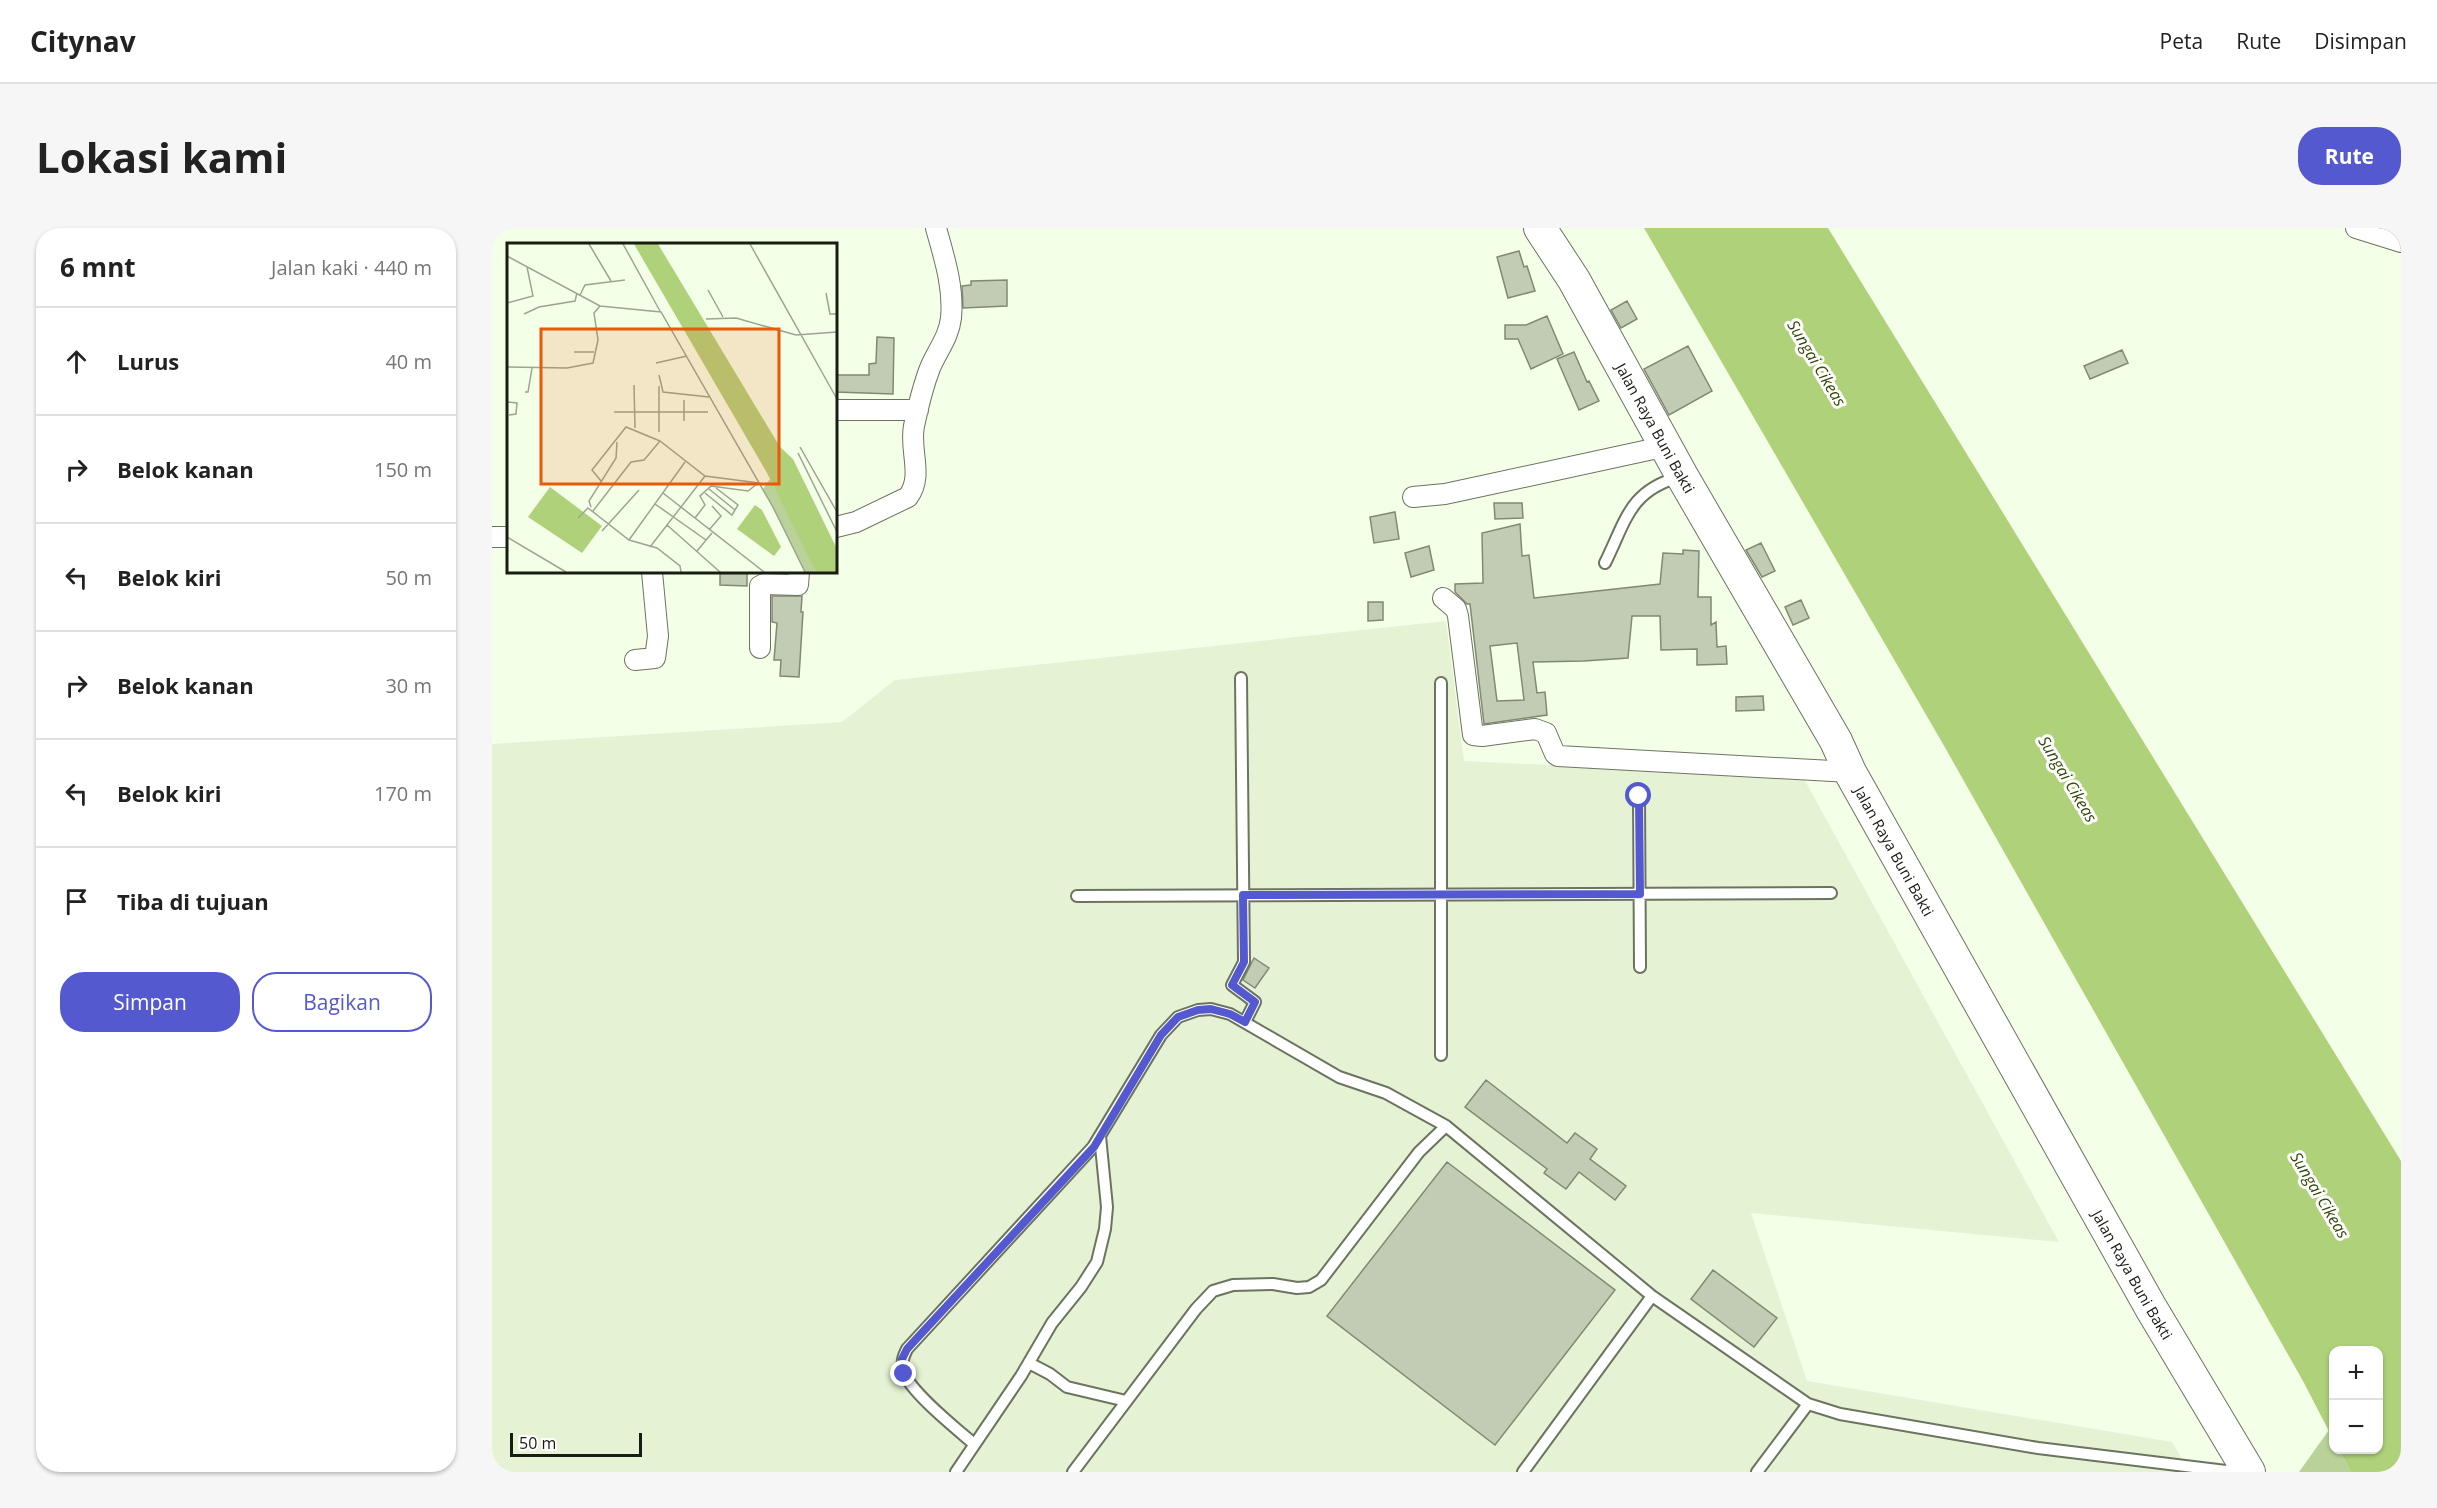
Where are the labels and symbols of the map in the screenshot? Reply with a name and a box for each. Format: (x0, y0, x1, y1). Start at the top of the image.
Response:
inset map (507, 243, 837, 573)
water label: Sungai Cikeas (1783, 316, 1852, 410)
street label: Jalan Raya Buni Bakti (1611, 357, 1700, 497)
water label: Sungai Cikeas (2034, 732, 2103, 826)
street label: Jalan Raya Buni Bakti (1849, 781, 1939, 919)
route start (1625, 782, 1651, 808)
water label: Sungai Cikeas (2286, 1148, 2355, 1242)
street label: Jalan Raya Buni Bakti (2087, 1204, 2177, 1343)
route end (890, 1360, 916, 1386)
scale bar (510, 1430, 642, 1458)

